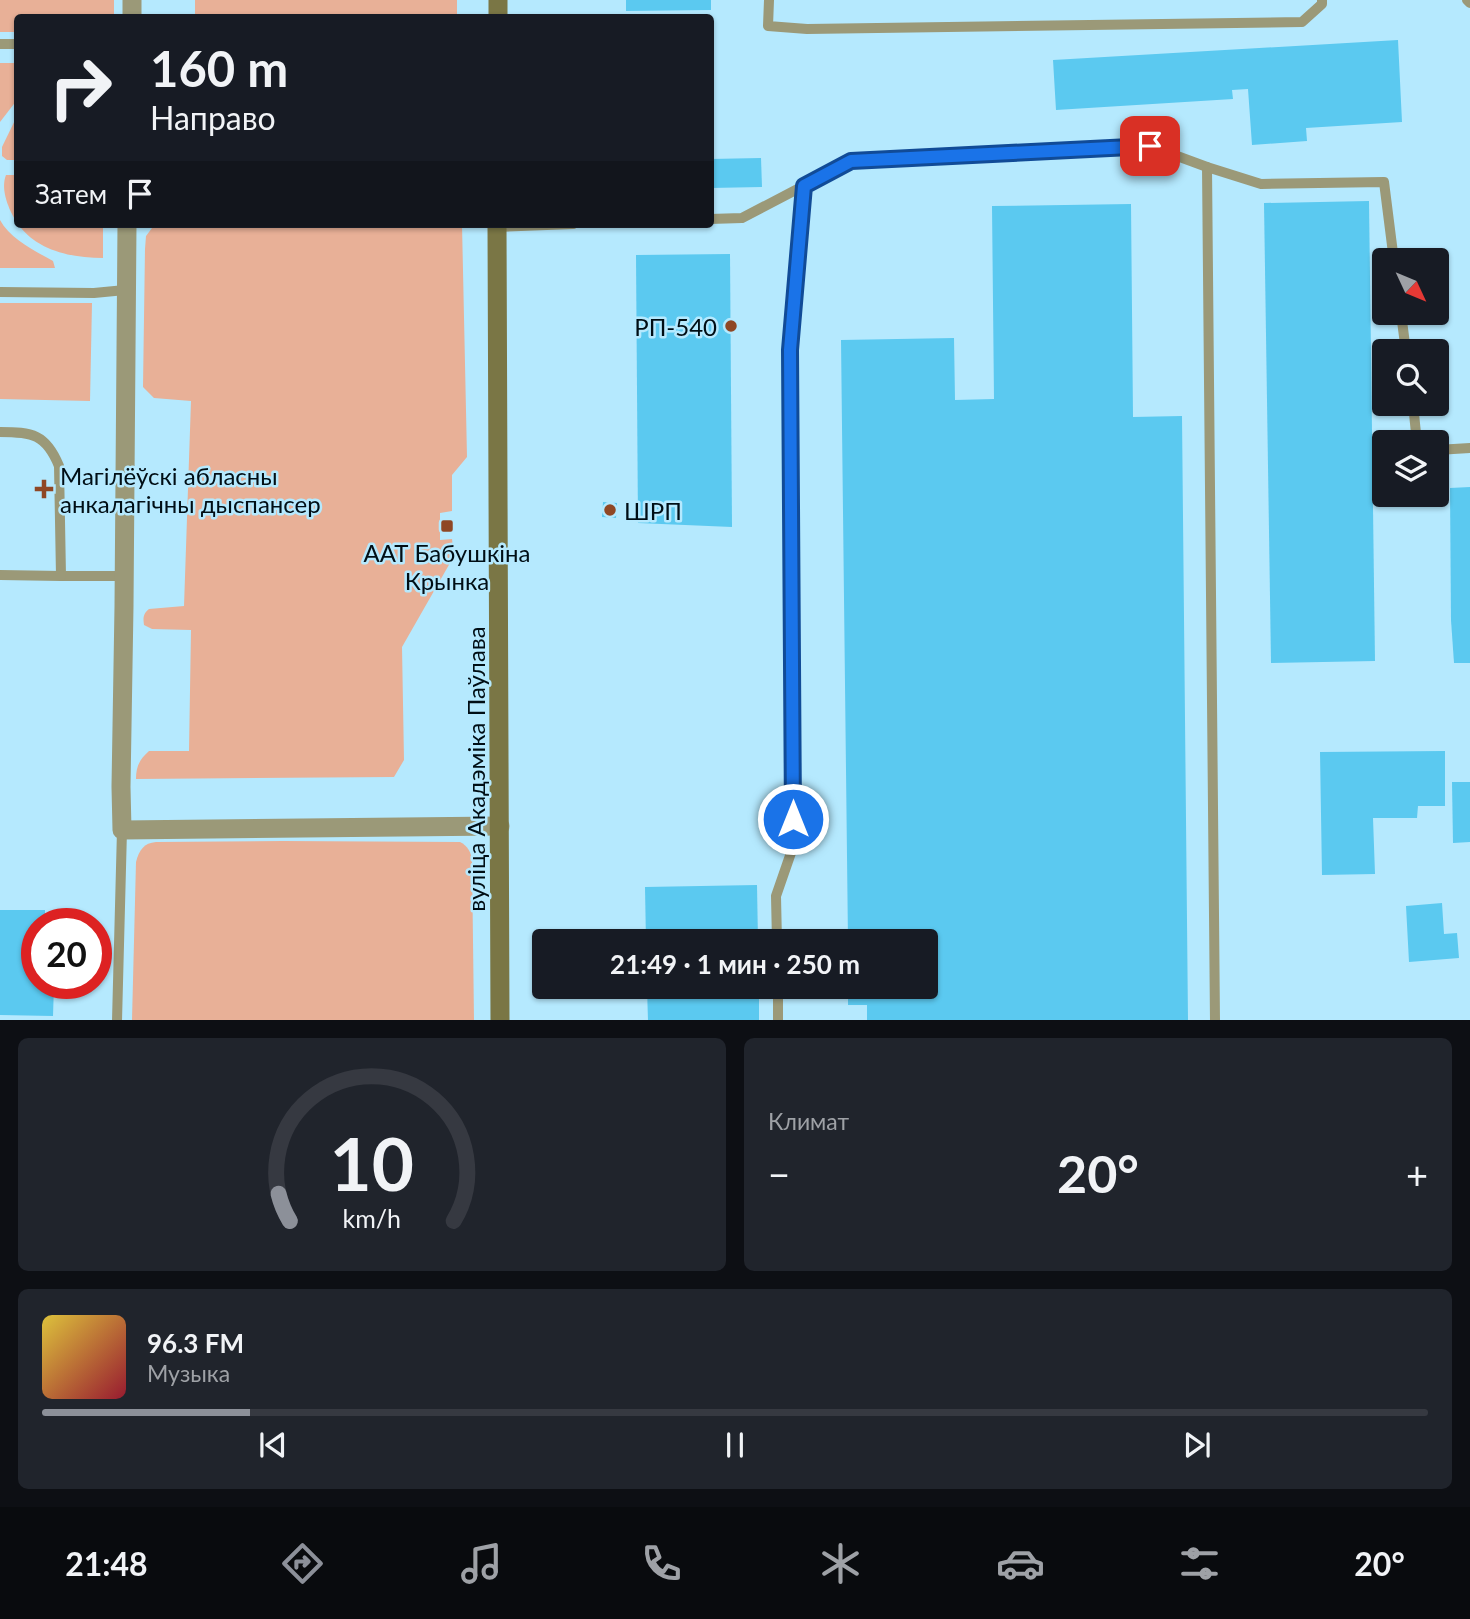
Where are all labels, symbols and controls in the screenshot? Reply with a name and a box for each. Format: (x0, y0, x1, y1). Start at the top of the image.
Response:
text: 160 m (150, 39, 288, 97)
icon: right (35, 42, 126, 133)
text: Направо (150, 98, 276, 137)
pin (1120, 116, 1180, 176)
icon: arrive (1131, 127, 1169, 165)
icon: arrive (121, 175, 159, 213)
text: Затем (35, 178, 107, 210)
north arrow (1372, 248, 1449, 326)
map controls (1372, 248, 1449, 507)
place label: РП-540 (634, 312, 717, 341)
marker: РП-540 (723, 318, 739, 334)
button: search (1372, 339, 1449, 416)
button: layers (1372, 430, 1449, 507)
place label: Магілёўскі абласны анкалагічны дыспансер (60, 461, 321, 518)
marker: Магілёўскі абласны анкалагічны дыспансер (34, 479, 54, 499)
place label: ШРП (624, 496, 682, 525)
marker: ШРП (602, 502, 618, 518)
marker: ААТ Бабушкіна Крынка (439, 518, 455, 534)
place label: ААТ Бабушкіна Крынка (363, 538, 531, 595)
street label: вуліца Акадэміка Паўлава (461, 626, 490, 912)
position arrow (756, 782, 830, 856)
speed limit sign: 20 (21, 908, 112, 999)
text: 21:49 · 1 мин · 250 m (610, 948, 860, 980)
text: Климат (768, 1107, 849, 1135)
text: 10 (330, 1119, 414, 1207)
text: 20° (1057, 1142, 1139, 1204)
text: − (768, 1151, 790, 1197)
text: + (1406, 1151, 1428, 1197)
text: km/h (343, 1202, 401, 1232)
text: 96.3 FM (147, 1327, 244, 1359)
text: Музыка (147, 1359, 230, 1387)
icon: previous (254, 1426, 292, 1464)
icon: pause (716, 1426, 754, 1464)
icon: next (1178, 1426, 1216, 1464)
icon: directions (278, 1539, 327, 1588)
icon: music (457, 1539, 506, 1588)
icon: phone (637, 1539, 686, 1588)
icon: climate (816, 1539, 865, 1588)
icon: car (996, 1539, 1045, 1588)
icon: filters (1175, 1539, 1224, 1588)
text: 21:48 (65, 1544, 148, 1583)
text: 20° (1354, 1544, 1405, 1583)

